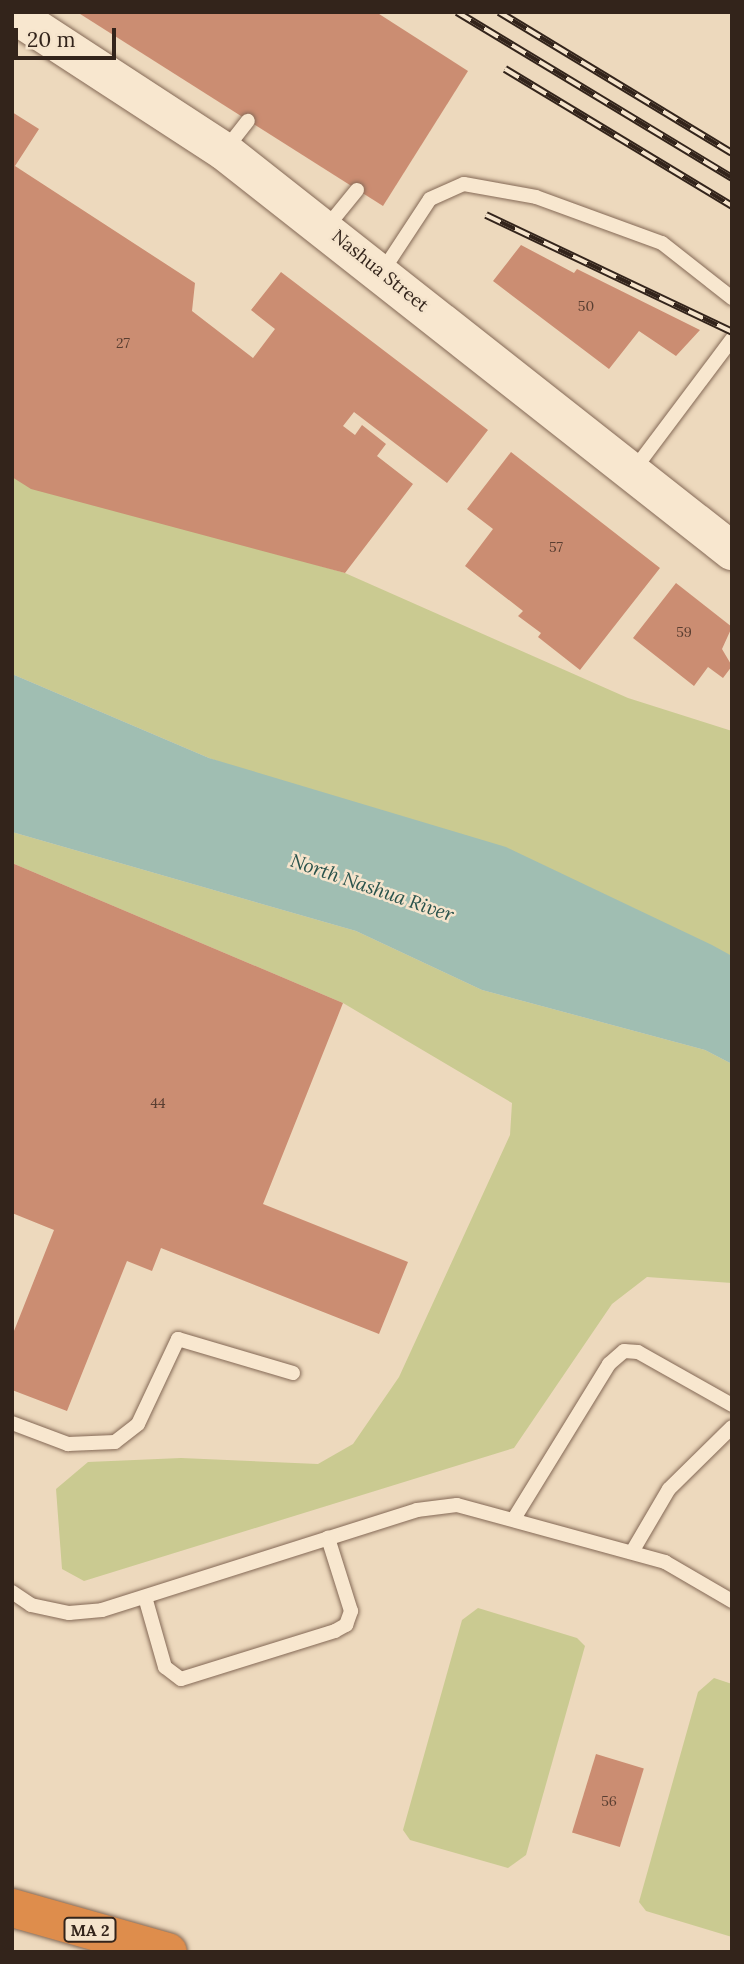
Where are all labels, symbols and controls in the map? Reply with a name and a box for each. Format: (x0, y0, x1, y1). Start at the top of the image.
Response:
scale bar (18, 14, 119, 58)
text: 20 m (27, 26, 76, 53)
street label: Nashua Street (327, 226, 433, 316)
house number: 50 (578, 298, 594, 314)
house number: 27 (116, 335, 130, 351)
house number: 57 (549, 539, 563, 555)
house number: 59 (676, 624, 692, 640)
water label: North Nashua River (287, 849, 457, 927)
house number: 44 (150, 1095, 166, 1111)
house number: 56 (601, 1793, 617, 1809)
road number: MA 2 (62, 1918, 118, 1942)

